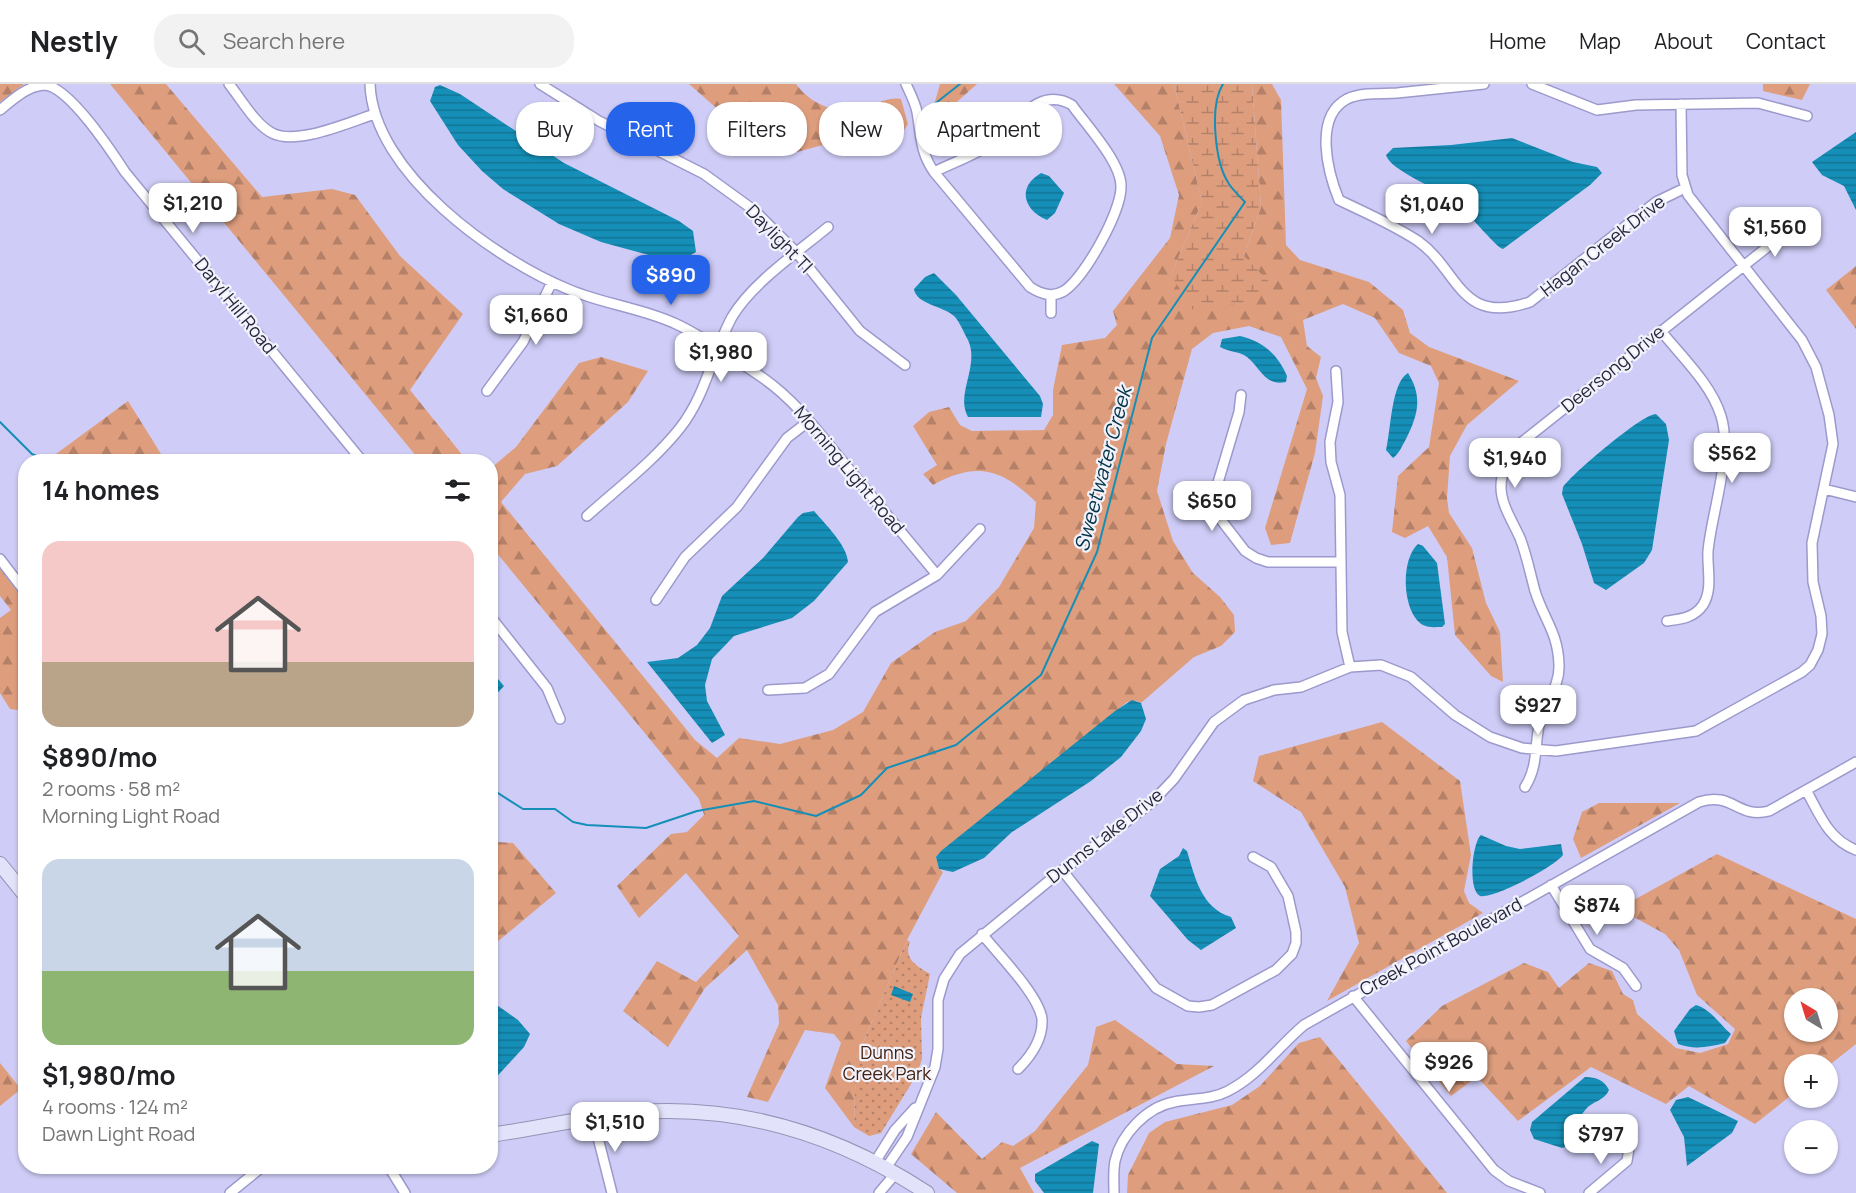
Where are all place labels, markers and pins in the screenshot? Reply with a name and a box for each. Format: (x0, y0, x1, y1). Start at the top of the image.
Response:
pin: $1,210 (144, 183, 242, 234)
pin: $1,040 (1383, 184, 1481, 235)
pin: $1,560 (1726, 207, 1824, 258)
pin: $890 (635, 255, 707, 306)
pin: $1,660 (487, 295, 585, 346)
pin: $1,980 (672, 332, 770, 383)
pin: $562 (1696, 433, 1768, 484)
pin: $1,940 (1466, 438, 1564, 489)
pin: $650 (1176, 481, 1248, 532)
pin: $927 (1502, 685, 1574, 736)
pin: $874 (1561, 885, 1633, 936)
pin: $926 (1413, 1042, 1485, 1093)
pin: $1,510 (566, 1102, 664, 1153)
pin: $797 (1565, 1114, 1637, 1165)

